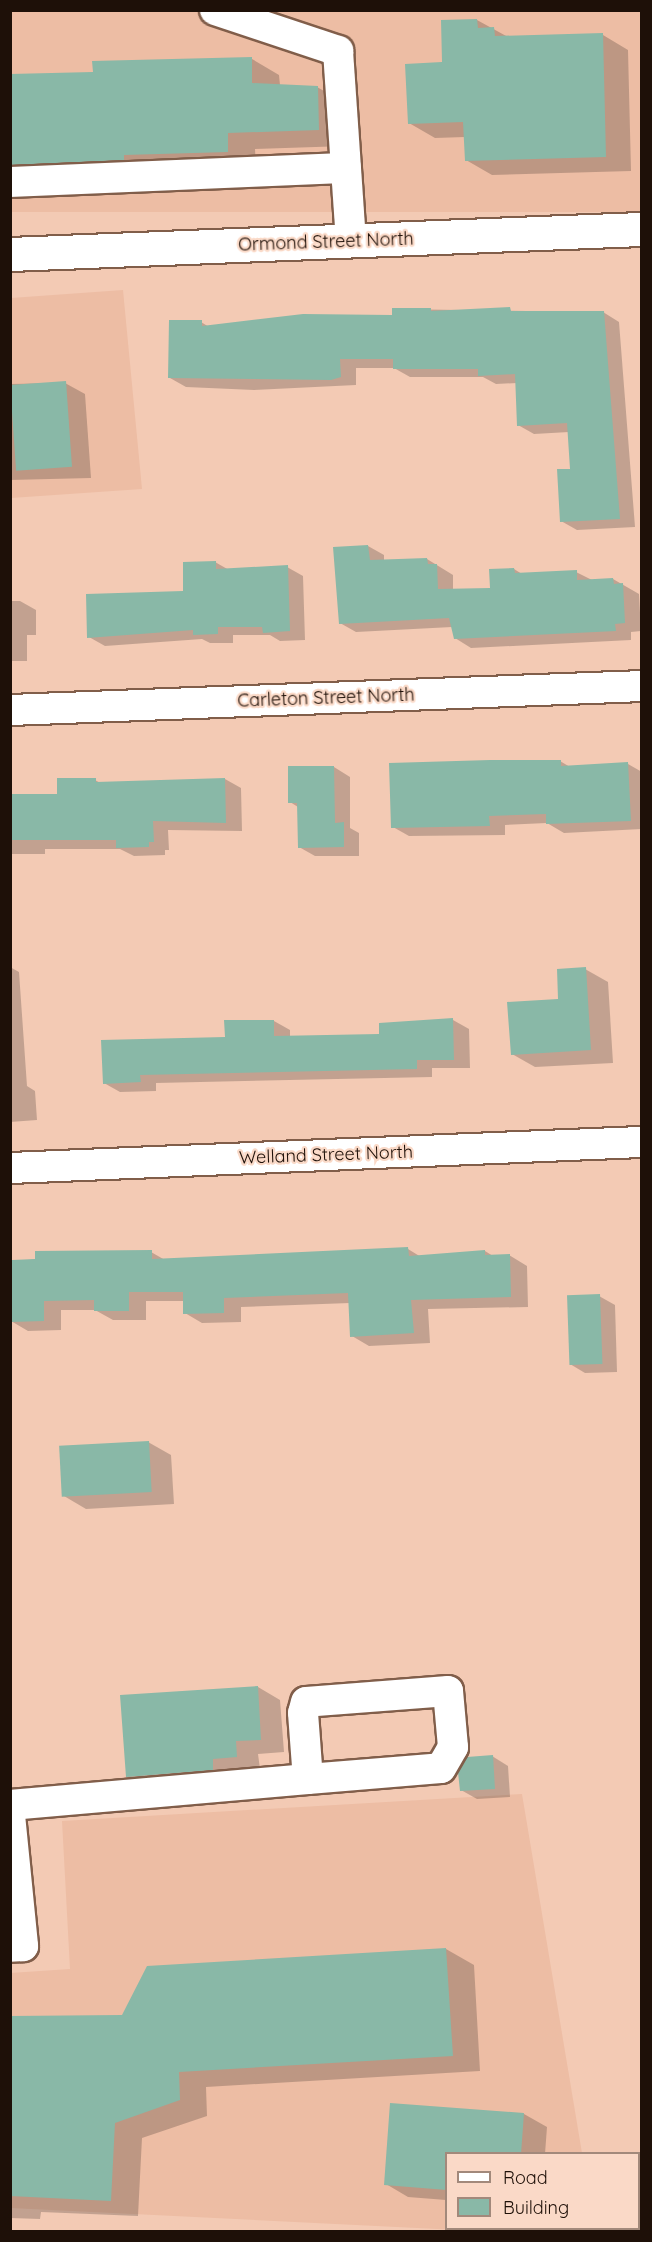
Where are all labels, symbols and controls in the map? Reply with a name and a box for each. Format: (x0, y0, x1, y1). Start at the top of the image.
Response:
street label: Ormond Street North (238, 228, 414, 256)
street label: Carleton Street North (237, 684, 415, 712)
street label: Welland Street North (239, 1141, 413, 1169)
legend (445, 2152, 640, 2230)
text: Road (503, 2166, 548, 2189)
text: Building (503, 2196, 569, 2219)

